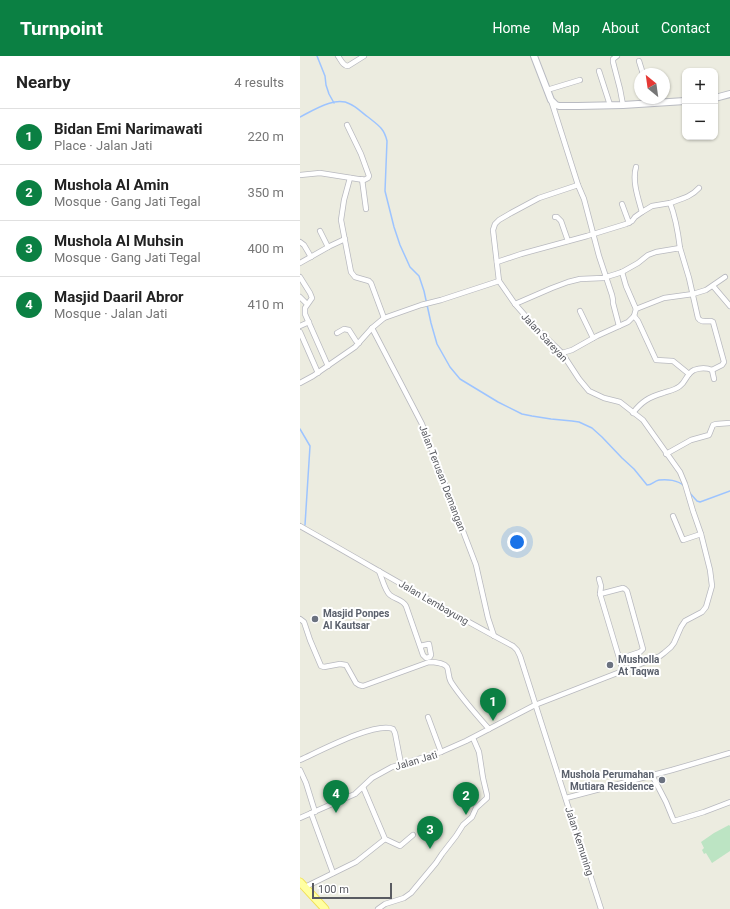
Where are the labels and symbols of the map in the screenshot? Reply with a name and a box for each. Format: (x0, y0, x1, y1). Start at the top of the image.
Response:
north arrow (634, 68, 670, 104)
street label: Jalan Sareyan (519, 311, 570, 364)
street label: Jalan Terusan Demangan (417, 423, 468, 533)
your location (507, 532, 527, 552)
street label: Jalan Lembayung (397, 578, 471, 627)
place label: Masjid Ponpes Al Kautsar (323, 608, 389, 631)
marker: Masjid Ponpes Al Kautsar (310, 614, 320, 624)
place label: Musholla At Taqwa (618, 654, 660, 677)
marker: Musholla At Taqwa (605, 660, 615, 670)
pin: 1 (480, 688, 506, 721)
street label: Jalan Jati (394, 749, 439, 772)
place label: Mushola Perumahan Mutiara Residence (561, 769, 655, 792)
marker: Mushola Perumahan Mutiara Residence (657, 775, 667, 785)
pin: 4 (323, 780, 349, 813)
pin: 2 (453, 782, 479, 815)
street label: Jalan Kemuning (563, 805, 596, 877)
pin: 3 (417, 816, 443, 849)
scale bar (312, 881, 392, 900)

